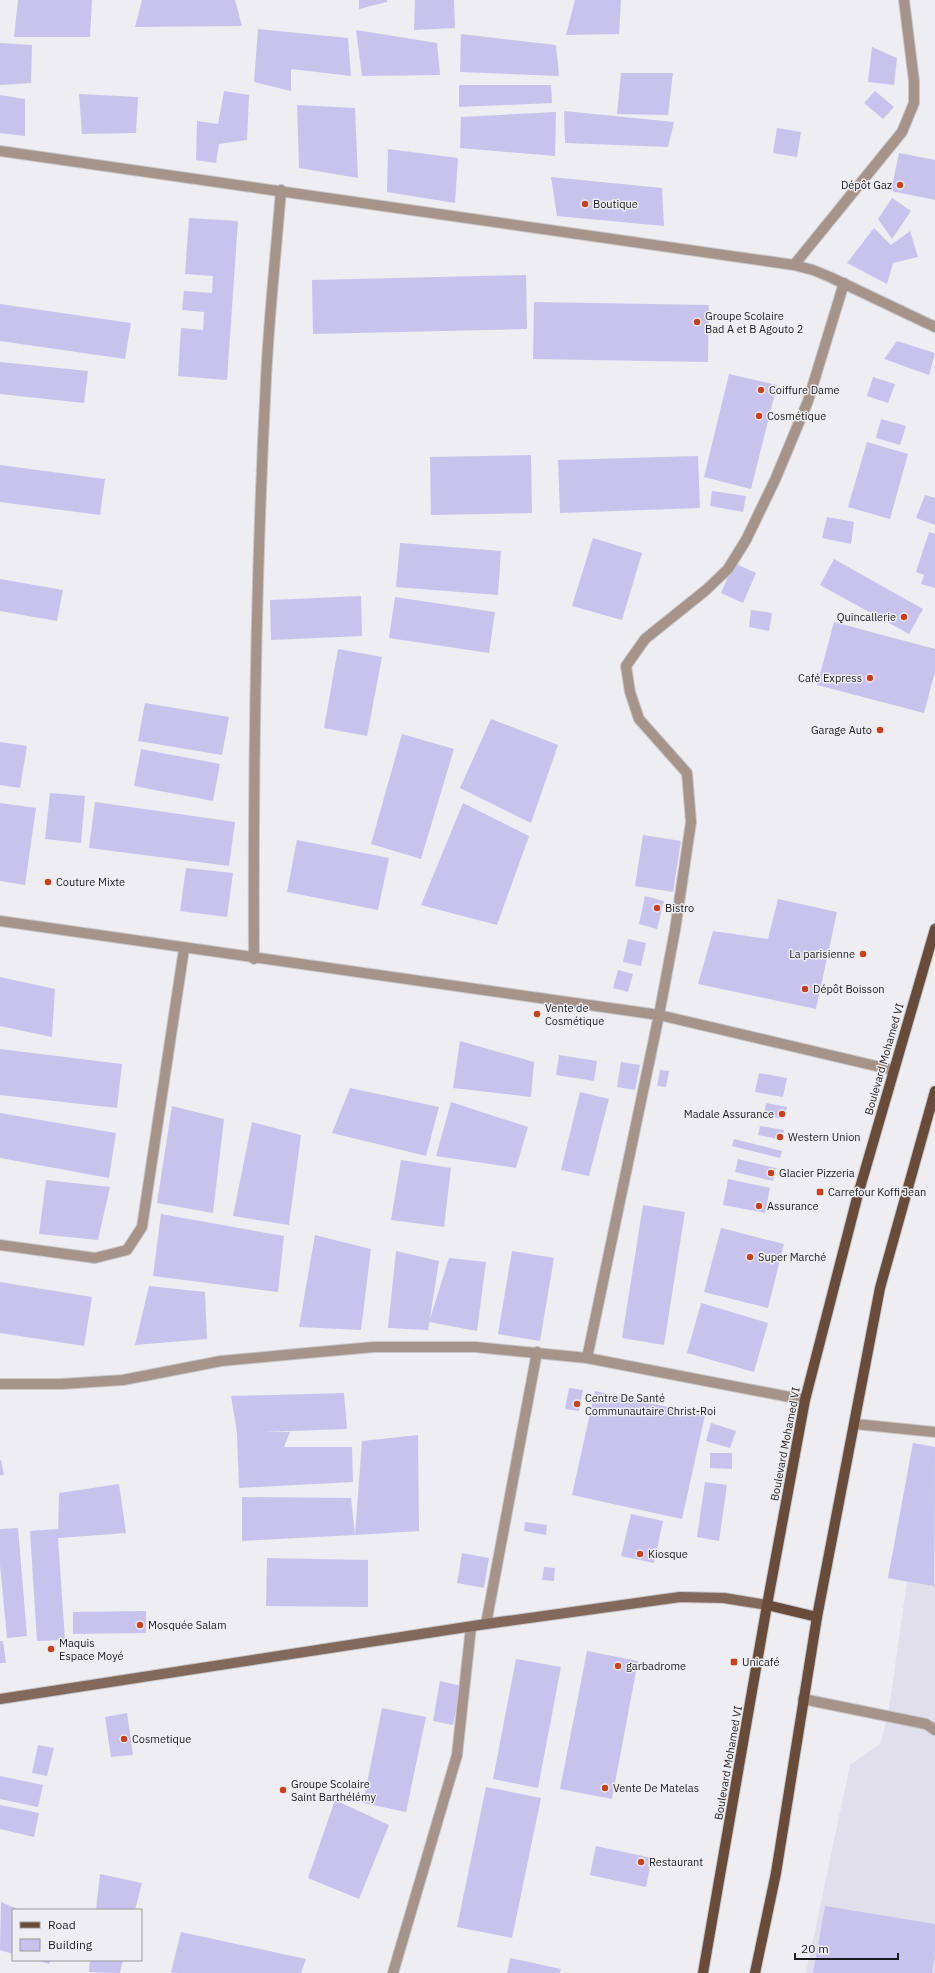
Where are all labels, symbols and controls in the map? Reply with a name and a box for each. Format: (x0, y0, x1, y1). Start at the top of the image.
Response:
place label: Dépôt Gaz (841, 178, 892, 192)
marker: Dépôt Gaz (895, 180, 905, 190)
place label: Boutique (593, 197, 638, 211)
marker: Boutique (580, 199, 590, 209)
place label: Groupe Scolaire Bad A et B Agouto 2 (705, 309, 803, 336)
marker: Groupe Scolaire Bad A et B Agouto 2 (692, 317, 702, 327)
place label: Coiffure Dame (769, 383, 840, 397)
marker: Coiffure Dame (756, 385, 766, 395)
place label: Cosmétique (767, 409, 826, 423)
marker: Cosmétique (754, 411, 764, 421)
place label: Quincallerie (837, 610, 896, 624)
marker: Quincallerie (899, 612, 909, 622)
place label: Café Express (798, 671, 862, 685)
marker: Café Express (865, 673, 875, 683)
place label: Garage Auto (811, 723, 872, 737)
marker: Garage Auto (875, 725, 885, 735)
place label: Couture Mixte (56, 875, 125, 889)
marker: Couture Mixte (43, 877, 53, 887)
place label: Bistro (665, 901, 694, 915)
marker: Bistro (652, 903, 662, 913)
place label: La parisienne (789, 947, 855, 961)
marker: La parisienne (858, 949, 868, 959)
place label: Dépôt Boisson (813, 982, 885, 996)
marker: Dépôt Boisson (800, 984, 810, 994)
place label: Vente de Cosmétique (545, 1001, 604, 1028)
street label: Boulevard Mohamed VI (861, 1002, 907, 1116)
marker: Vente de Cosmétique (532, 1009, 542, 1019)
place label: Madale Assurance (684, 1107, 774, 1121)
marker: Madale Assurance (777, 1109, 787, 1119)
place label: Western Union (788, 1130, 861, 1144)
marker: Western Union (775, 1132, 785, 1142)
place label: Glacier Pizzeria (779, 1166, 855, 1180)
marker: Glacier Pizzeria (766, 1168, 776, 1178)
place label: Carrefour Koffi Jean (828, 1185, 926, 1199)
marker: Carrefour Koffi Jean (815, 1187, 825, 1197)
place label: Assurance (767, 1199, 819, 1213)
marker: Assurance (754, 1201, 764, 1211)
place label: Super Marché (758, 1250, 826, 1264)
marker: Super Marché (745, 1252, 755, 1262)
street label: Boulevard Mohamed VI (767, 1386, 803, 1502)
place label: Centre De Santé Communautaire Christ-Roi (585, 1391, 716, 1418)
marker: Centre De Santé Communautaire Christ-Roi (572, 1399, 582, 1409)
place label: Kiosque (648, 1547, 688, 1561)
marker: Kiosque (635, 1549, 645, 1559)
place label: Mosquée Salam (148, 1618, 227, 1632)
marker: Mosquée Salam (135, 1620, 145, 1630)
place label: Maquis Espace Moyé (59, 1636, 124, 1663)
marker: Maquis Espace Moyé (46, 1644, 56, 1654)
place label: Unicafé (742, 1655, 779, 1669)
marker: Unicafé (729, 1657, 739, 1667)
place label: garbadrome (626, 1659, 686, 1673)
marker: garbadrome (613, 1661, 623, 1671)
street label: Boulevard Mohamed VI (711, 1705, 745, 1821)
place label: Cosmetique (132, 1732, 191, 1746)
marker: Cosmetique (119, 1734, 129, 1744)
place label: Groupe Scolaire Saint Barthélémy (291, 1777, 377, 1804)
place label: Vente De Matelas (613, 1781, 699, 1795)
marker: Vente De Matelas (600, 1783, 610, 1793)
marker: Groupe Scolaire Saint Barthélémy (278, 1785, 288, 1795)
place label: Restaurant (649, 1855, 703, 1869)
marker: Restaurant (636, 1857, 646, 1867)
legend (12, 1909, 142, 1961)
text: Road (48, 1917, 76, 1932)
scale bar (795, 1935, 898, 1961)
text: Building (48, 1937, 93, 1952)
text: 20 m (801, 1941, 829, 1956)

